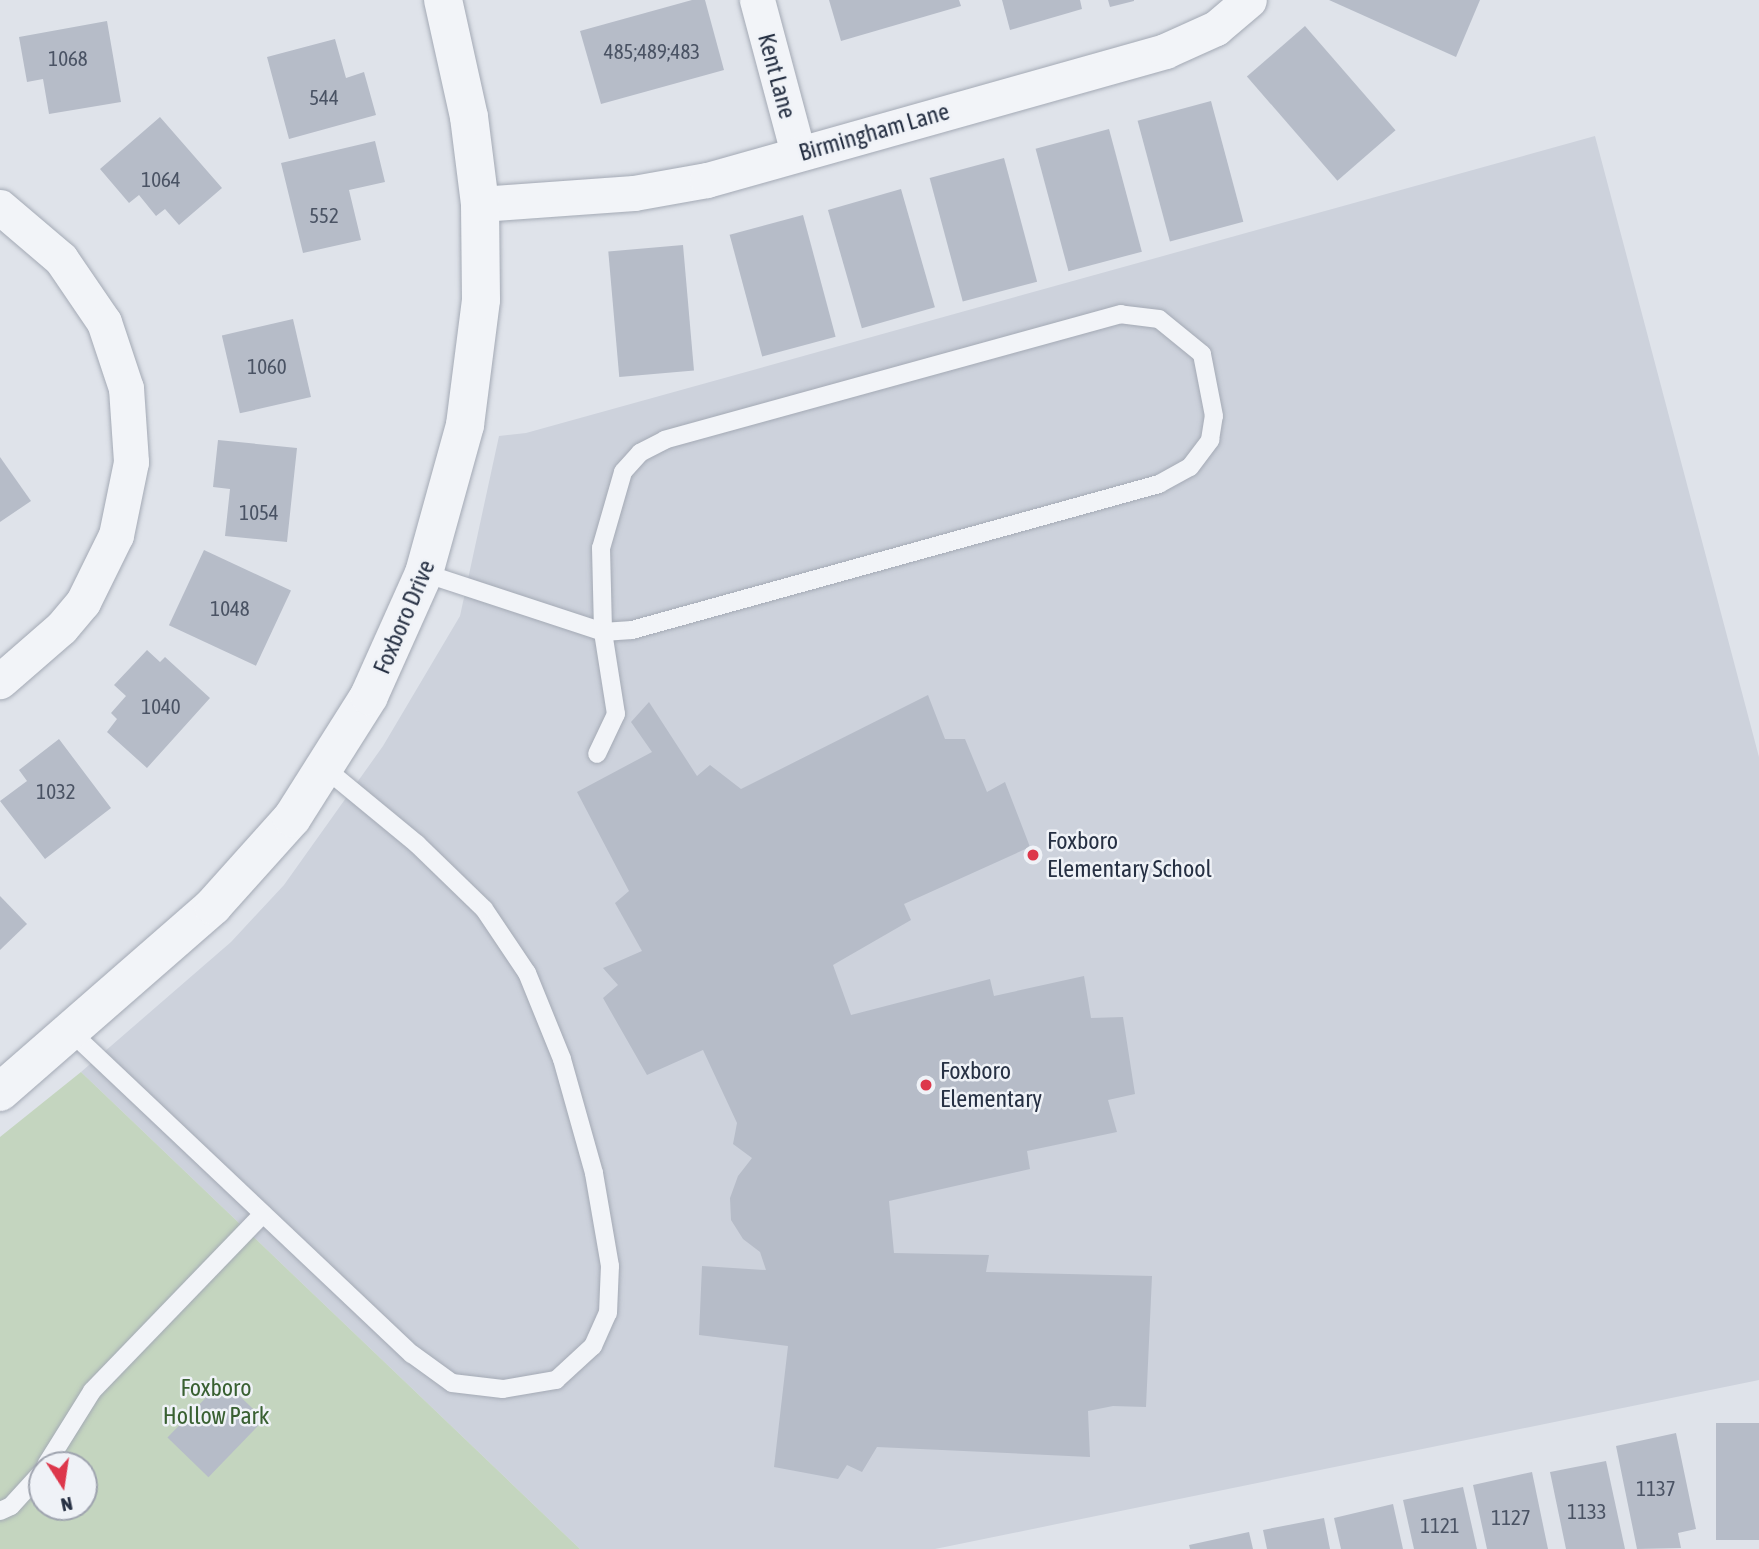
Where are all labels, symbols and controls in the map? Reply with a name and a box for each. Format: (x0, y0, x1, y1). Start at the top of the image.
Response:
street label: Kent Lane (752, 30, 802, 122)
house number: 485;489;483 (604, 38, 700, 64)
house number: 1068 (48, 45, 88, 71)
house number: 544 (309, 84, 339, 110)
street label: Birmingham Lane (795, 97, 953, 167)
house number: 1064 (141, 166, 181, 192)
house number: 552 (309, 202, 339, 228)
house number: 1060 (247, 353, 287, 379)
house number: 1054 (239, 499, 279, 525)
street label: Foxboro Drive (367, 556, 441, 678)
house number: 1048 (210, 595, 250, 621)
house number: 1040 (141, 693, 181, 719)
house number: 1032 (36, 778, 76, 804)
place label: Foxboro Elementary School (1047, 827, 1212, 883)
marker: Foxboro Elementary School (1025, 847, 1041, 863)
place label: Foxboro Elementary (940, 1057, 1042, 1113)
marker: Foxboro Elementary (918, 1077, 934, 1093)
park label: Foxboro Hollow Park (163, 1374, 269, 1430)
north arrow (28, 1451, 98, 1521)
house number: 1137 (1636, 1475, 1676, 1501)
text: N (59, 1493, 75, 1517)
house number: 1133 (1567, 1498, 1607, 1524)
house number: 1127 (1491, 1504, 1531, 1530)
house number: 1121 (1420, 1512, 1460, 1538)

